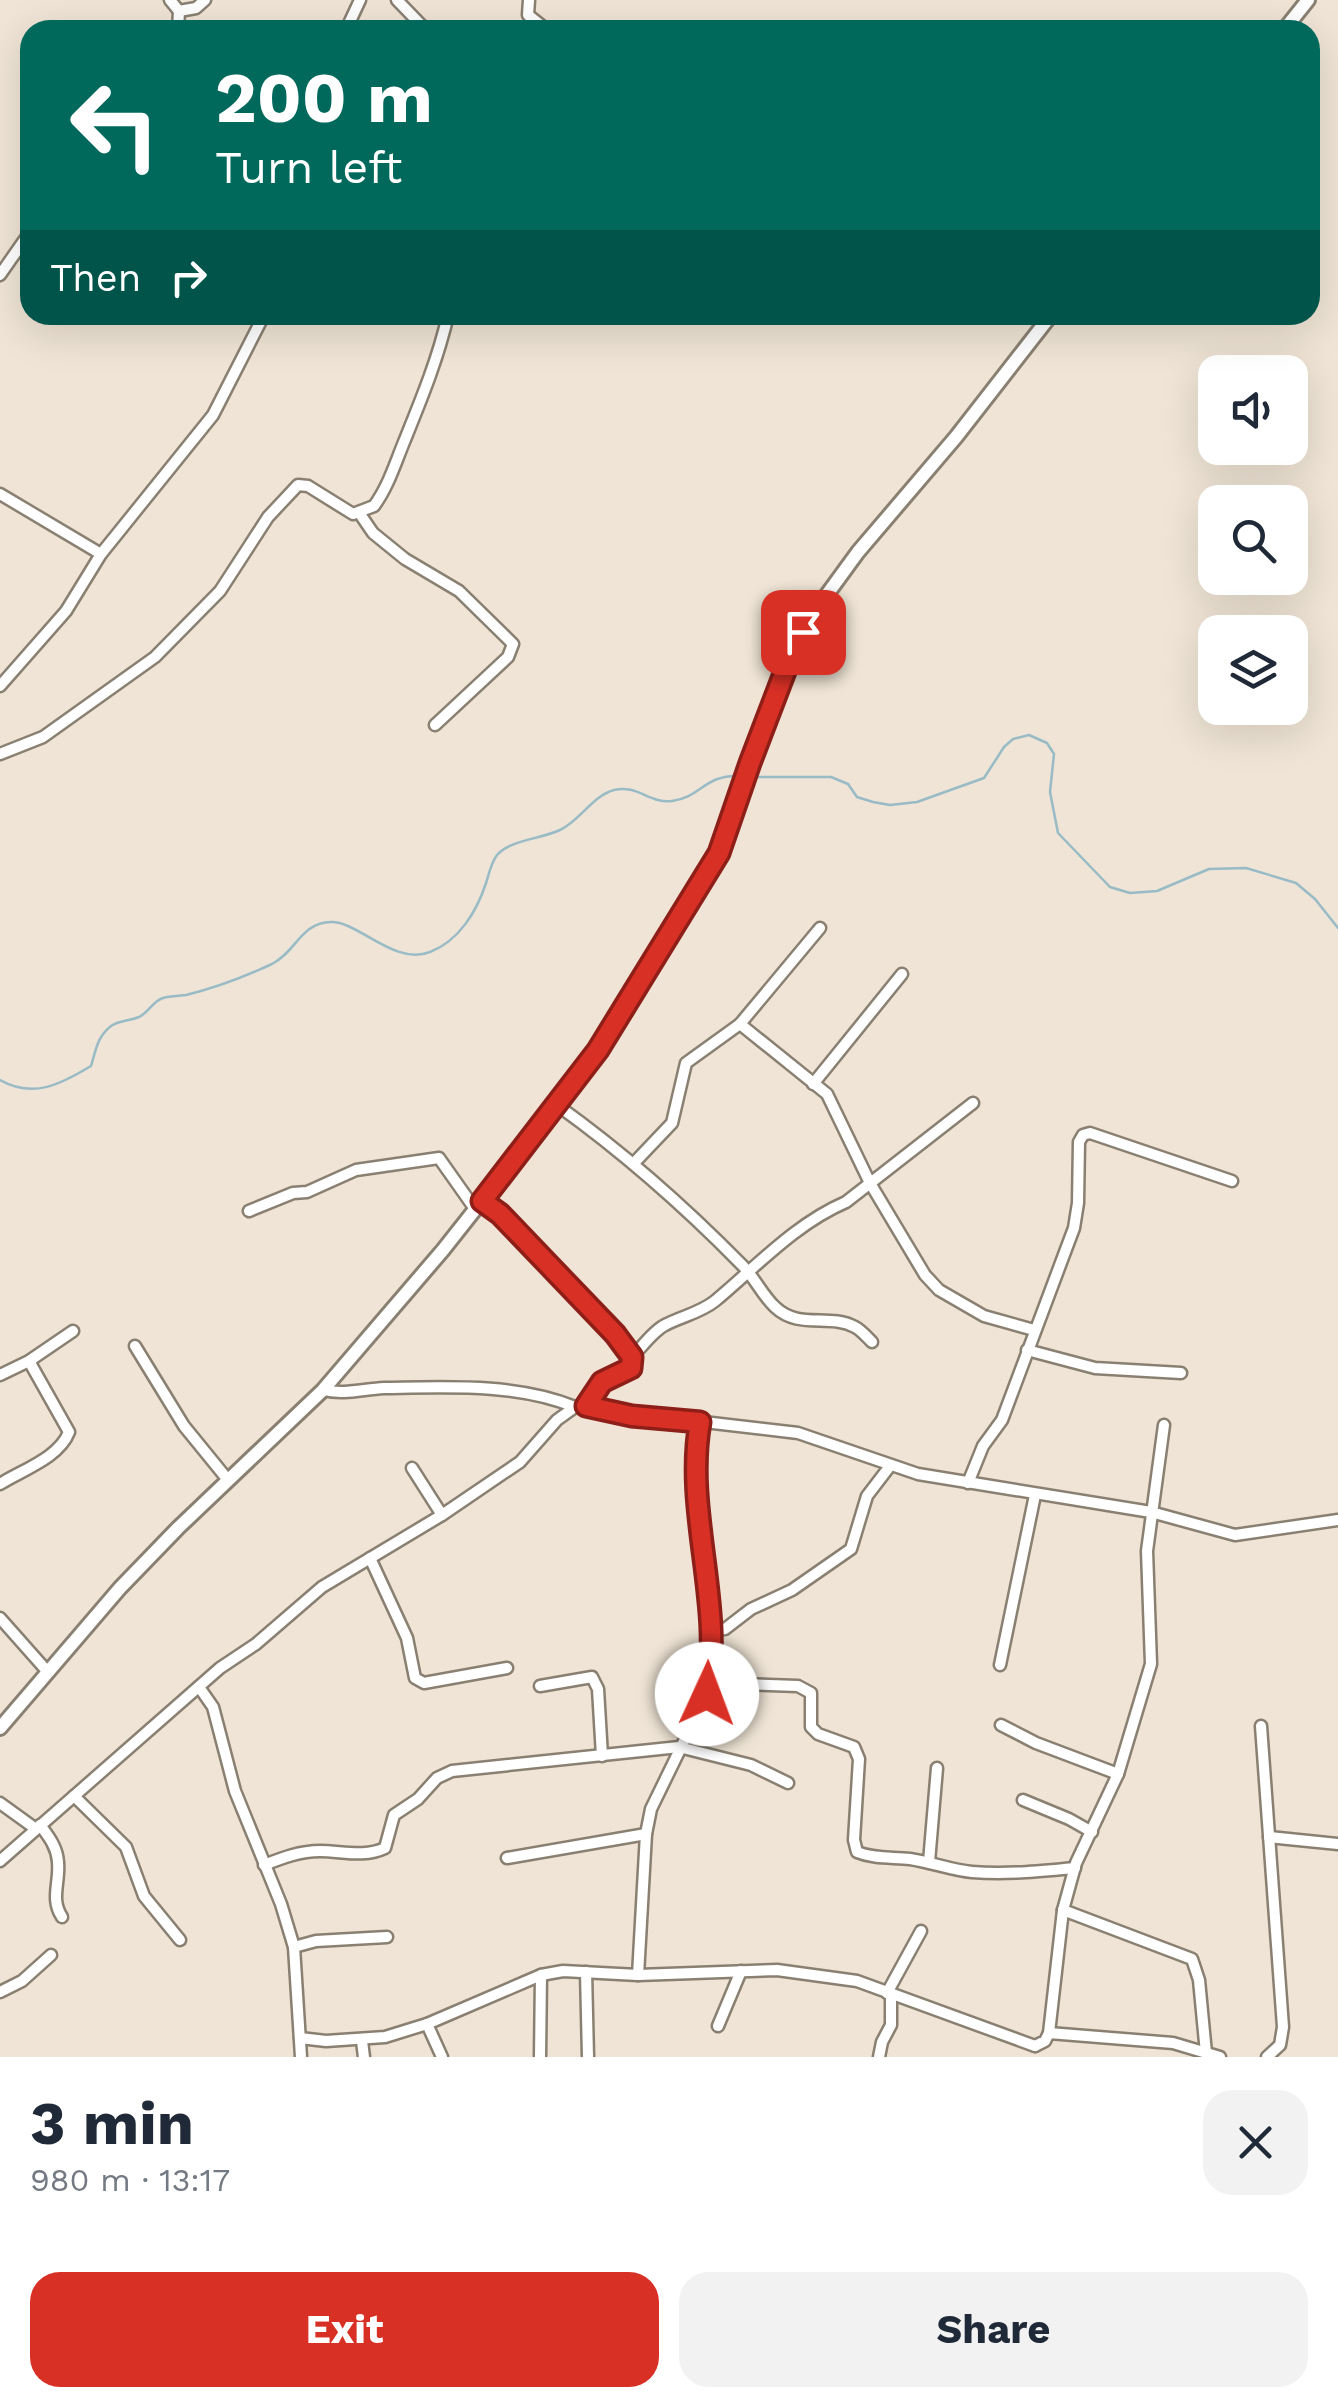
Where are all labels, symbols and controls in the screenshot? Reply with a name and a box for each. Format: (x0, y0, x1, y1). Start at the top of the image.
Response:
text: 200 m (215, 57, 433, 139)
icon: left (50, 60, 180, 190)
text: Turn left (215, 141, 402, 194)
icon: right (161, 250, 216, 305)
text: Then (50, 256, 141, 300)
map controls (1198, 355, 1308, 725)
button: sound (1198, 355, 1308, 465)
button: search (1198, 485, 1308, 595)
pin (761, 590, 846, 675)
icon: arrive (776, 605, 831, 660)
button: layers (1198, 615, 1308, 725)
position arrow (655, 1642, 759, 1746)
text: 3 min (30, 2088, 194, 2159)
button: close (1203, 2090, 1308, 2195)
text: 980 m · 13:17 (30, 2161, 230, 2199)
button: Exit (30, 2272, 659, 2387)
button: Share (679, 2272, 1308, 2387)

